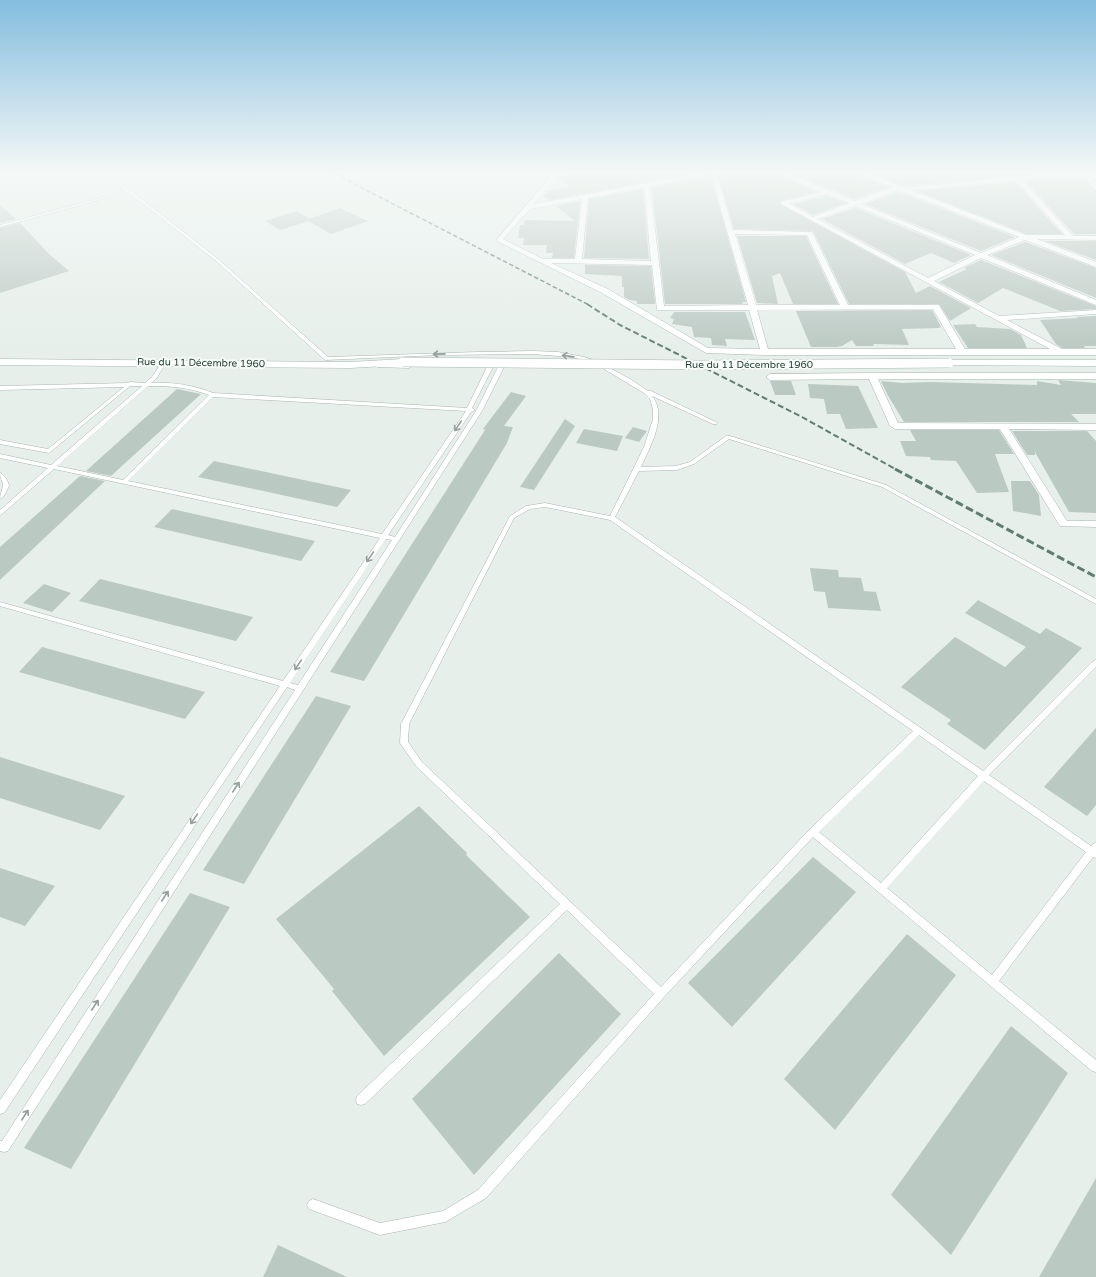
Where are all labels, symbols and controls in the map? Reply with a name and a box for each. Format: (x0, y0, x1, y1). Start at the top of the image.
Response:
one-way arrow (433, 350, 446, 358)
one-way arrow (562, 352, 575, 360)
street label: Rue du 11 Décembre 1960 (137, 356, 265, 370)
street label: Rue du 11 Décembre 1960 (685, 359, 813, 371)
one-way arrow (454, 420, 462, 432)
one-way arrow (366, 551, 374, 562)
one-way arrow (294, 659, 302, 670)
one-way arrow (232, 781, 240, 792)
one-way arrow (190, 814, 198, 825)
one-way arrow (162, 890, 170, 902)
one-way arrow (91, 1000, 99, 1011)
one-way arrow (21, 1110, 29, 1121)

